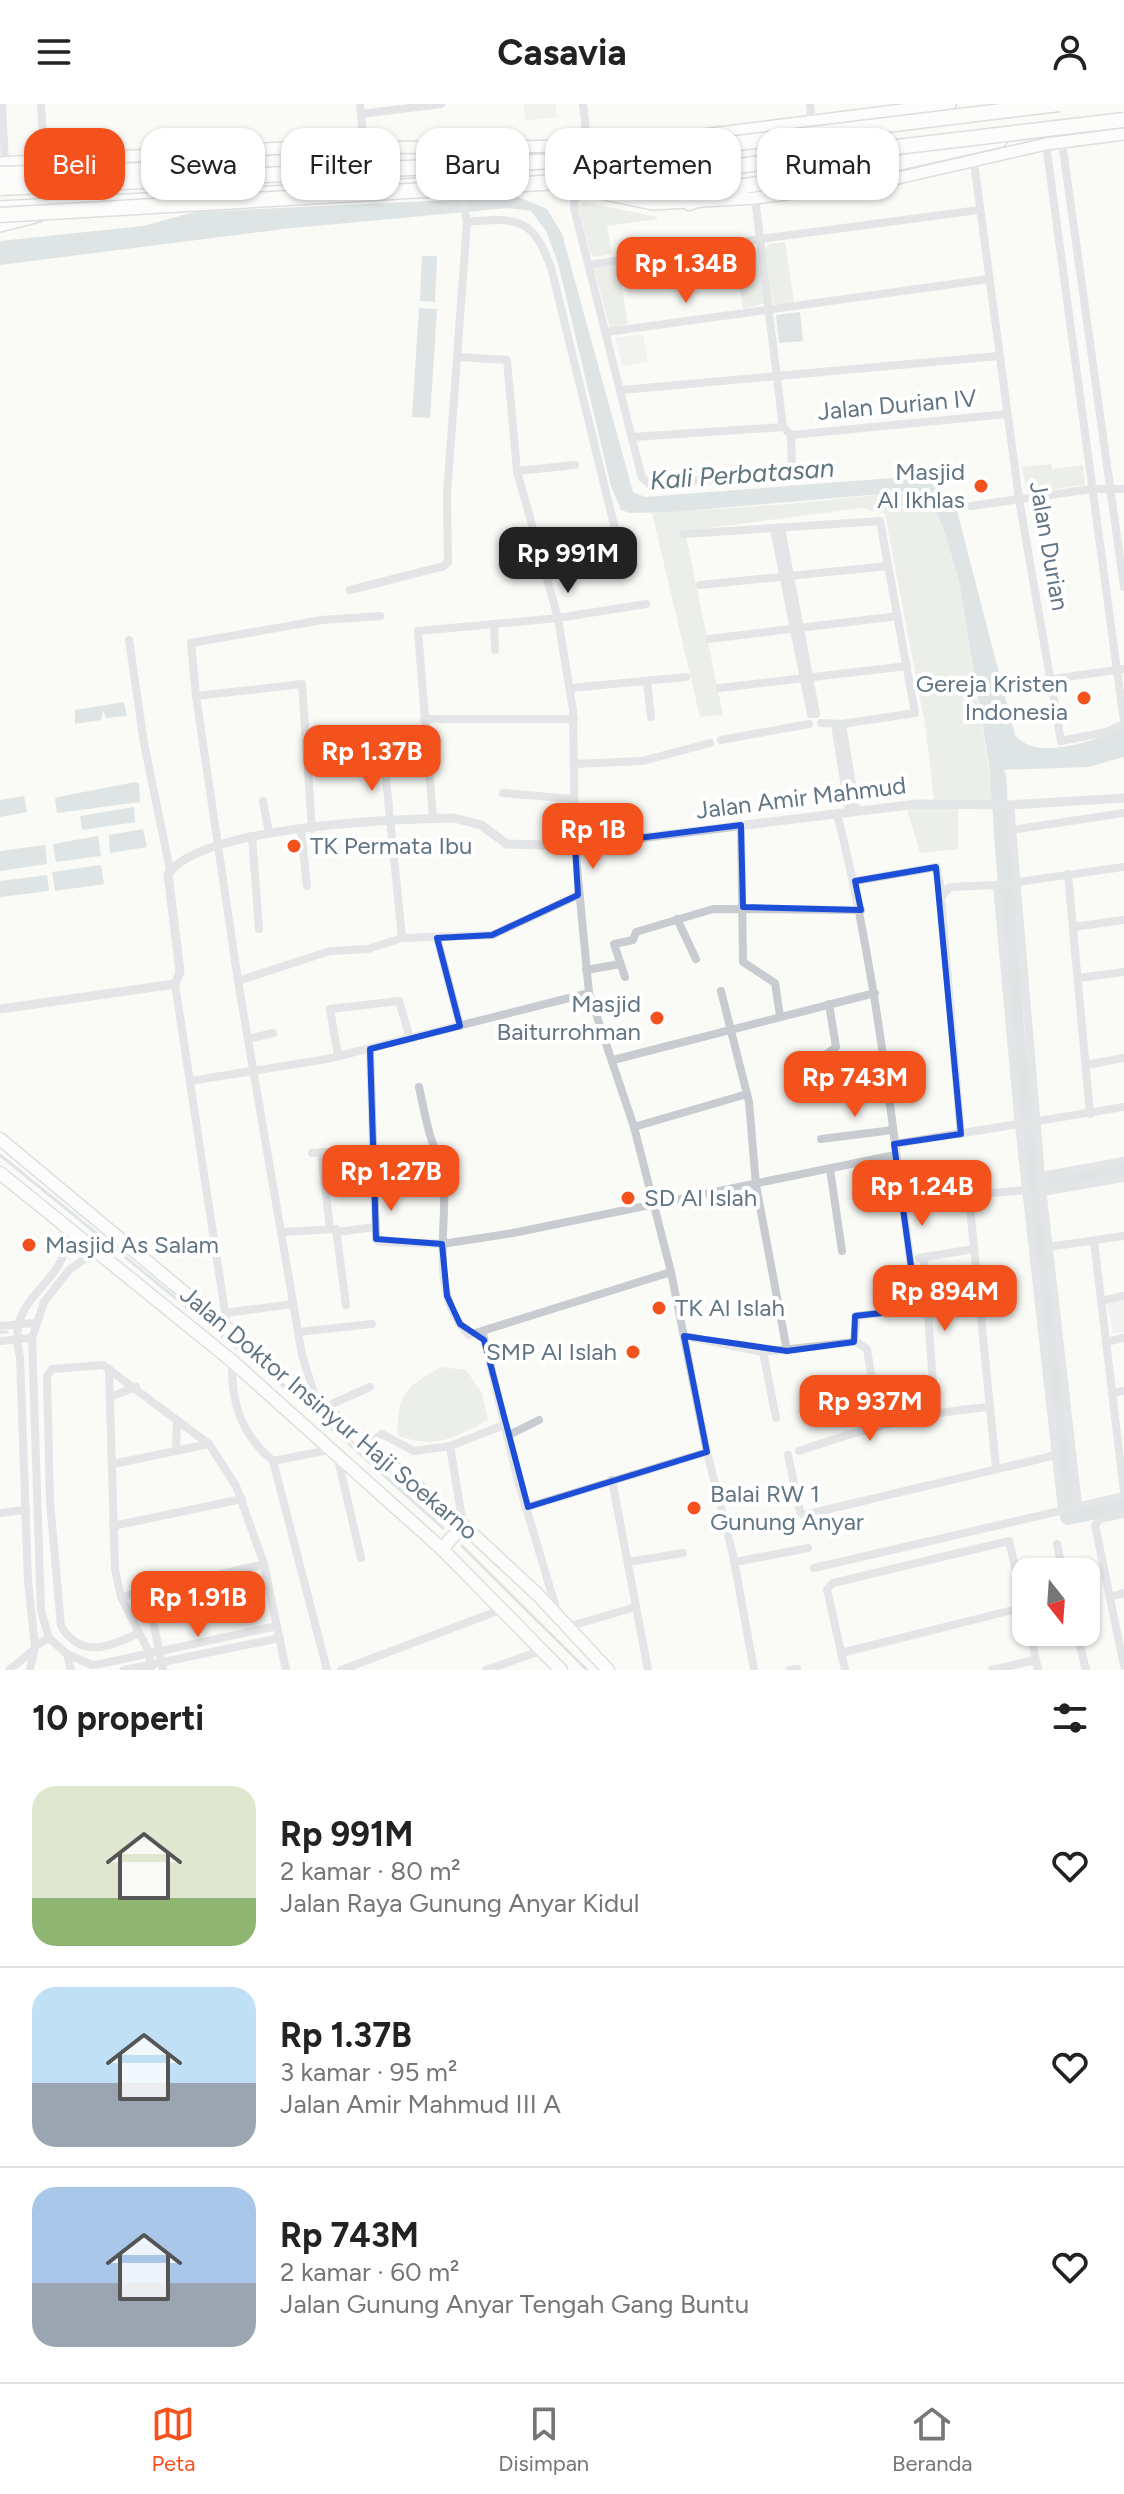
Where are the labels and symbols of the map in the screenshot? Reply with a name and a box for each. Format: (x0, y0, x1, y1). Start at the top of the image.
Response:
pin: Rp 1.34B (603, 237, 769, 305)
street label: Jalan Durian IV (816, 383, 978, 426)
water label: Kali Perbatasan (649, 452, 835, 496)
place label: Masjid Al Ikhlas (877, 457, 965, 514)
marker: Masjid Al Ikhlas (972, 477, 990, 495)
street label: Jalan Durian (1024, 479, 1075, 613)
pin: Rp 991M (494, 527, 642, 595)
place label: Gereja Kristen Indonesia (916, 669, 1068, 726)
marker: Gereja Kristen Indonesia (1075, 689, 1093, 707)
pin: Rp 1.37B (289, 725, 455, 793)
street label: Jalan Amir Mahmud (694, 770, 908, 825)
pin: Rp 1B (537, 803, 649, 871)
place label: TK Permata Ibu (310, 831, 473, 860)
marker: TK Permata Ibu (285, 837, 303, 855)
place label: Masjid Baiturrohman (496, 989, 641, 1046)
marker: Masjid Baiturrohman (648, 1009, 666, 1027)
pin: Rp 743M (781, 1051, 929, 1119)
pin: Rp 1.27B (308, 1145, 474, 1213)
pin: Rp 1.24B (839, 1160, 1005, 1228)
place label: SD Al Islah (644, 1183, 757, 1212)
marker: SD Al Islah (619, 1189, 637, 1207)
place label: Masjid As Salam (45, 1230, 219, 1259)
marker: Masjid As Salam (20, 1236, 38, 1254)
pin: Rp 894M (871, 1265, 1019, 1333)
street label: Jalan Doktor Insinyur Haji Soekarno (175, 1280, 484, 1546)
place label: TK Al Islah (675, 1293, 785, 1322)
marker: TK Al Islah (650, 1299, 668, 1317)
place label: SMP Al Islah (486, 1337, 617, 1366)
marker: SMP Al Islah (624, 1343, 642, 1361)
pin: Rp 937M (796, 1375, 944, 1443)
place label: Balai RW 1 Gunung Anyar (710, 1479, 864, 1536)
marker: Balai RW 1 Gunung Anyar (685, 1499, 703, 1517)
north arrow (1012, 1558, 1100, 1646)
pin: Rp 1.91B (115, 1571, 281, 1639)

